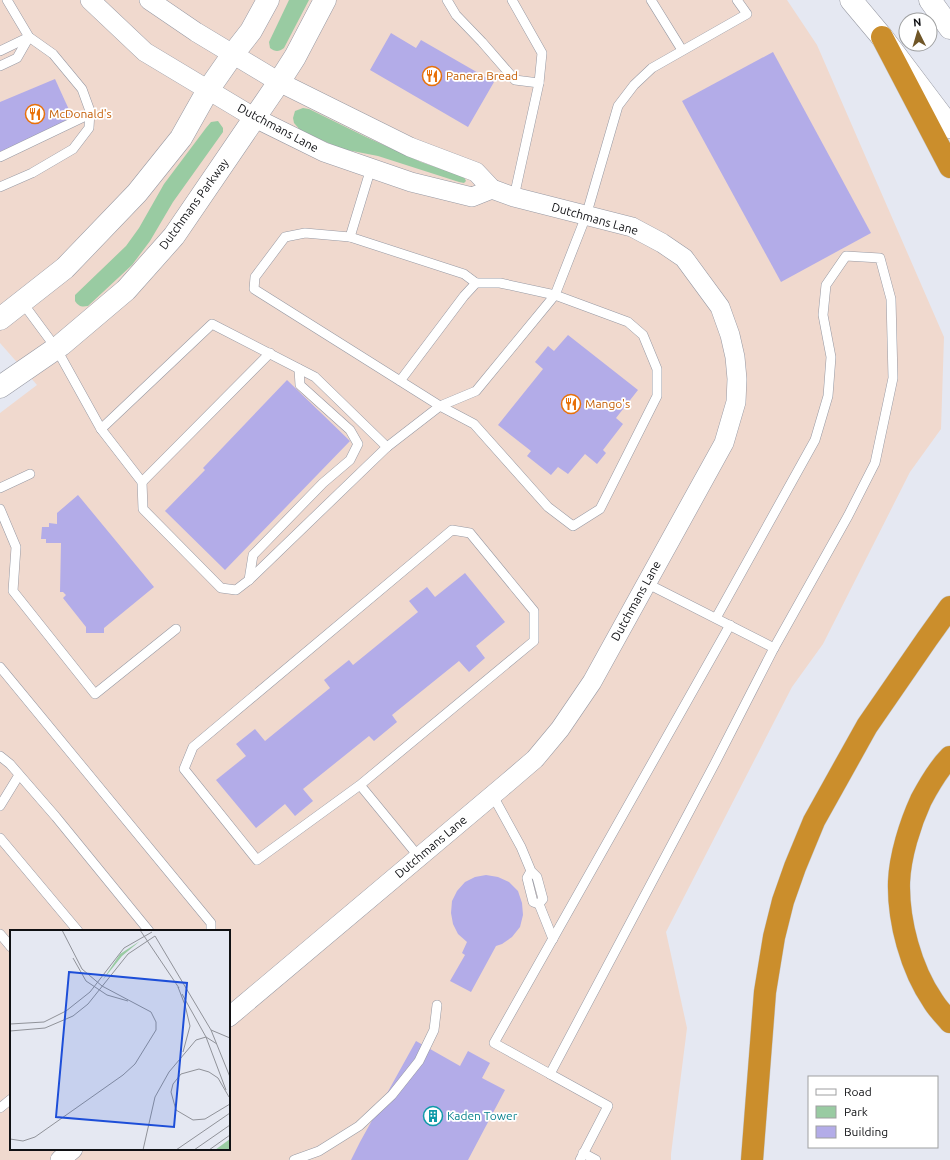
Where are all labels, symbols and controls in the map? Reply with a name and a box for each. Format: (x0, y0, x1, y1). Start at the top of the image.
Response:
north arrow (898, 12, 938, 52)
text: N (913, 16, 922, 28)
restaurant icon: Panera Bread (421, 65, 443, 87)
place label: Panera Bread (446, 69, 518, 82)
street label: Dutchmans Lane (236, 101, 321, 154)
restaurant icon: McDonald's (24, 103, 46, 125)
place label: McDonald's (49, 107, 112, 120)
street label: Dutchmans Parkway (156, 156, 231, 252)
street label: Dutchmans Lane (550, 200, 640, 237)
restaurant icon: Mango's (560, 393, 582, 415)
place label: Mango's (585, 397, 630, 410)
street label: Dutchmans Lane (608, 558, 663, 643)
street label: Dutchmans Lane (392, 813, 469, 880)
inset map (10, 930, 230, 1150)
legend (808, 1076, 938, 1148)
text: Road (844, 1085, 872, 1098)
building icon: Kaden Tower (422, 1105, 444, 1127)
text: Park (844, 1105, 868, 1118)
place label: Kaden Tower (447, 1109, 518, 1122)
text: Building (844, 1125, 888, 1138)

